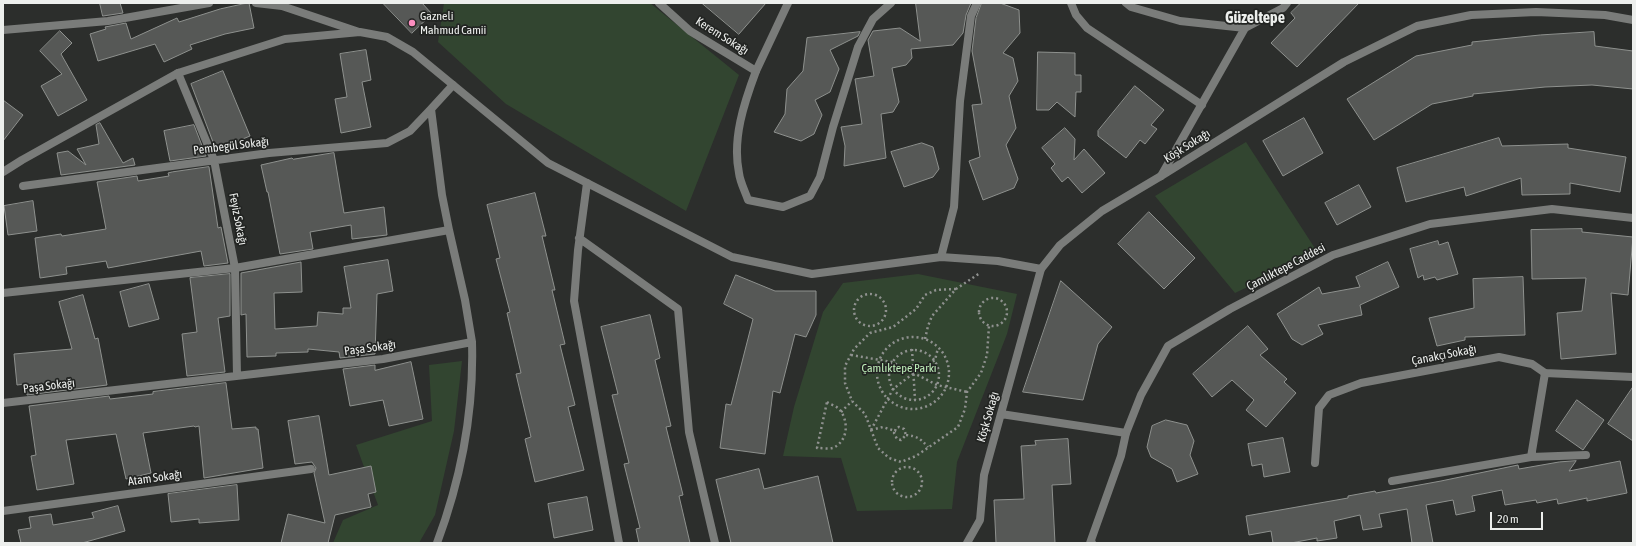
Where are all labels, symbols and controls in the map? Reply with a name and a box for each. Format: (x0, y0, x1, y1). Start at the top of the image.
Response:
district label: Güzeltepe (1225, 8, 1285, 28)
place label: Gazneli Mahmud Camii (420, 9, 486, 37)
street label: Kerem Sokağı (693, 14, 751, 58)
marker: Gazneli Mahmud Camii (407, 18, 417, 28)
street label: Köşk Sokağı (1161, 126, 1213, 166)
street label: Pembegül Sokağı (192, 134, 270, 158)
street label: Feyiz Sokağı (226, 192, 250, 246)
street label: Çamlıktepe Caddesi (1244, 240, 1328, 294)
street label: Paşa Sokağı (343, 337, 397, 359)
street label: Çanakçı Sokağı (1410, 342, 1478, 368)
park label: Çamlıktepe Parkı (862, 361, 936, 375)
street label: Paşa Sokağı (22, 376, 76, 396)
street label: Köşk Sokağı (974, 390, 1002, 444)
street label: Atam Sokağı (127, 467, 183, 489)
scale bar (1492, 504, 1545, 530)
text: 20 m (1497, 512, 1519, 526)

